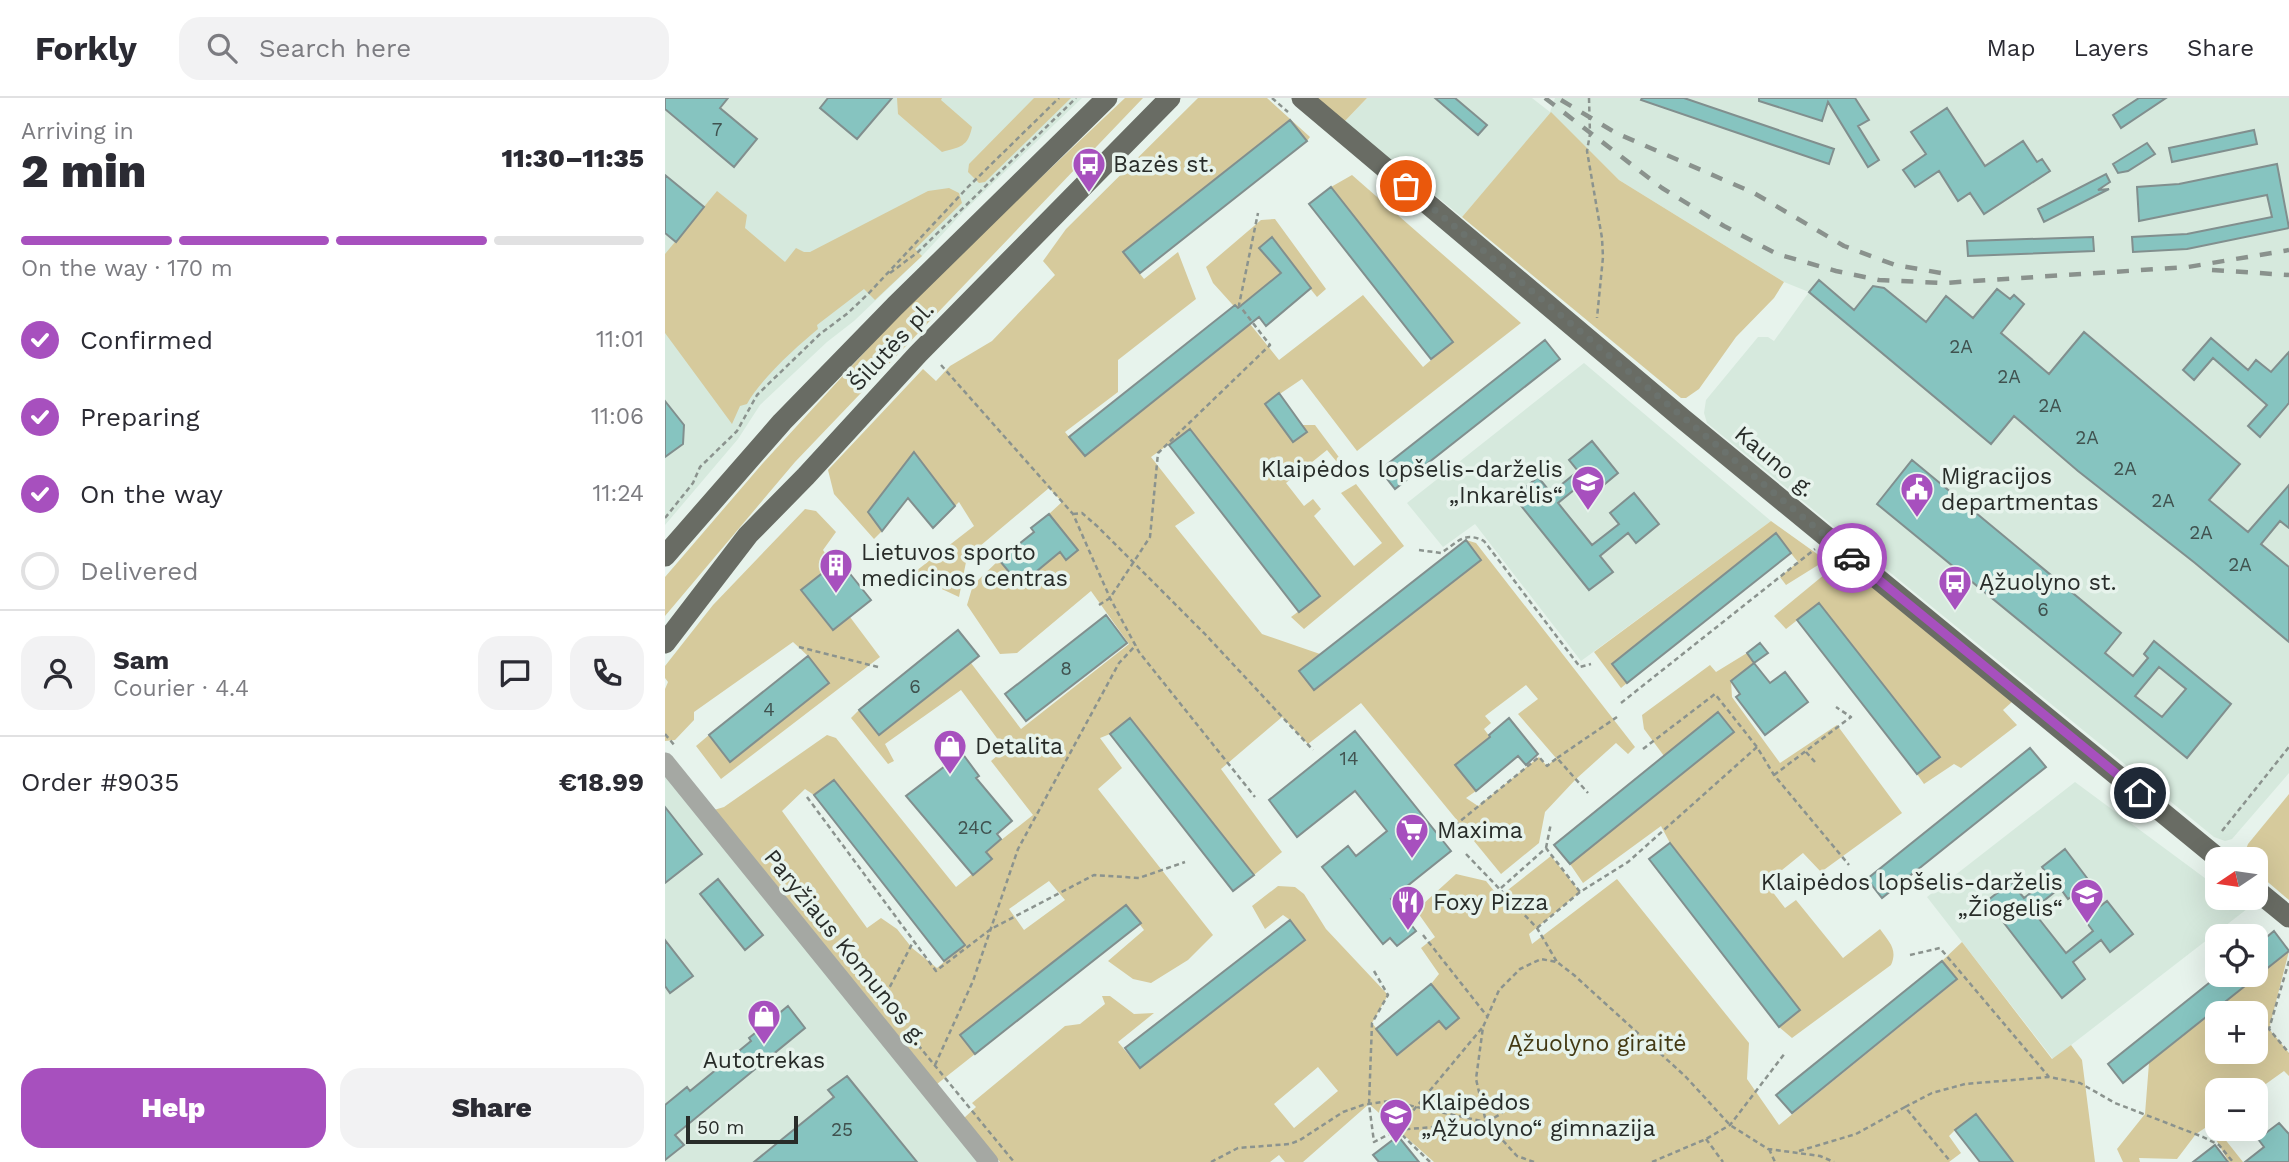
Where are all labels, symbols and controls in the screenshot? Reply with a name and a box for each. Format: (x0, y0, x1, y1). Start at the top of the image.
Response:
search box (179, 17, 669, 80)
text: Forkly (35, 29, 137, 68)
icon: search (203, 29, 241, 67)
text: Search here (259, 33, 411, 63)
text: Map (1987, 34, 2035, 62)
text: Layers (2073, 34, 2149, 62)
text: Share (2187, 34, 2254, 62)
text: Arriving in (21, 118, 134, 145)
house number: 7 (712, 118, 722, 141)
text: 11:30–11:35 (501, 143, 644, 173)
text: 2 min (21, 144, 146, 198)
bus stop icon: Bazės st. (1070, 145, 1108, 194)
place label: Bazės st. (1113, 151, 1214, 178)
pin (1376, 156, 1436, 216)
icon: bag (1387, 167, 1425, 205)
text: On the way · 170 m (21, 255, 233, 282)
street label: Šilutės pl. (842, 295, 940, 397)
icon: check (21, 321, 59, 359)
text: Confirmed (80, 325, 213, 355)
text: 11:01 (596, 326, 644, 353)
house number: 2A (1949, 335, 1973, 358)
house number: 2A (1997, 365, 2021, 388)
house number: 2A (2038, 394, 2062, 417)
icon: check (21, 398, 59, 436)
text: Preparing (80, 402, 200, 432)
text: 11:06 (591, 403, 644, 430)
street label: Kauno g. (1729, 420, 1820, 503)
house number: 2A (2075, 426, 2099, 449)
place label: Klaipėdos lopšelis-darželis „Inkarėlis“ (1261, 456, 1563, 509)
house number: 2A (2113, 457, 2137, 480)
school or university icon: Klaipėdos lopšelis-darželis „Inkarėlis“ (1569, 463, 1607, 512)
place label: Migracijos departmentas (1941, 463, 2099, 516)
public building icon: Migracijos departmentas (1898, 470, 1936, 519)
icon: check (21, 475, 59, 513)
text: On the way (80, 479, 223, 509)
text: 11:24 (592, 480, 644, 507)
house number: 2A (2151, 489, 2175, 512)
house number: 2A (2189, 521, 2213, 544)
courier (1817, 523, 1887, 593)
place label: Lietuvos sporto medicinos centras (861, 539, 1068, 592)
icon: car (1833, 539, 1871, 577)
building icon: Lietuvos sporto medicinos centras (817, 546, 855, 595)
house number: 2A (2228, 553, 2252, 576)
text: Delivered (80, 556, 199, 586)
bus stop icon: Ąžuolyno st. (1936, 563, 1974, 612)
place label: Ąžuolyno st. (1979, 569, 2117, 596)
house number: 6 (2037, 598, 2049, 621)
button: person (21, 636, 95, 710)
button: chat (478, 636, 552, 710)
button: phone (570, 636, 644, 710)
text: Sam (113, 645, 169, 675)
house number: 8 (1060, 657, 1072, 680)
text: Courier · 4.4 (113, 675, 249, 702)
house number: 6 (909, 675, 921, 698)
house number: 4 (763, 698, 775, 721)
shop icon: Detalita (931, 727, 969, 776)
place label: Detalita (975, 733, 1063, 760)
house number: 14 (1339, 747, 1359, 770)
pin (2110, 763, 2170, 823)
text: Order #9035 (21, 767, 179, 797)
text: €18.99 (559, 767, 644, 797)
icon: home (2121, 774, 2159, 812)
supermarket icon: Maxima (1393, 811, 1431, 860)
house number: 24C (957, 816, 993, 839)
place label: Maxima (1437, 817, 1523, 844)
street label: Paryžiaus Komunos g. (758, 844, 933, 1051)
north arrow (2205, 847, 2268, 910)
map controls (2205, 847, 2268, 1141)
place label: Klaipėdos lopšelis-darželis „Žiogelis“ (1761, 869, 2063, 922)
school or university icon: Klaipėdos lopšelis-darželis „Žiogelis“ (2068, 876, 2106, 925)
restaurant icon: Foxy Pizza (1389, 883, 1427, 932)
place label: Foxy Pizza (1433, 889, 1548, 916)
button: locate (2205, 924, 2268, 987)
shop icon: Autotrekas (745, 997, 783, 1046)
button: + (2205, 1001, 2268, 1064)
park label: Ąžuolyno giraitė (1507, 1030, 1687, 1057)
place label: Autotrekas (703, 1047, 825, 1074)
button: Help (21, 1068, 326, 1148)
button: Share (340, 1068, 644, 1148)
button: − (2205, 1078, 2268, 1141)
place label: Klaipėdos „Ąžuolyno“ gimnazija (1421, 1089, 1655, 1142)
school or university icon: Klaipėdos „Ąžuolyno“ gimnazija (1377, 1096, 1415, 1145)
scale bar (686, 1113, 798, 1145)
text: 50 m (697, 1116, 744, 1139)
house number: 25 (831, 1118, 853, 1141)

